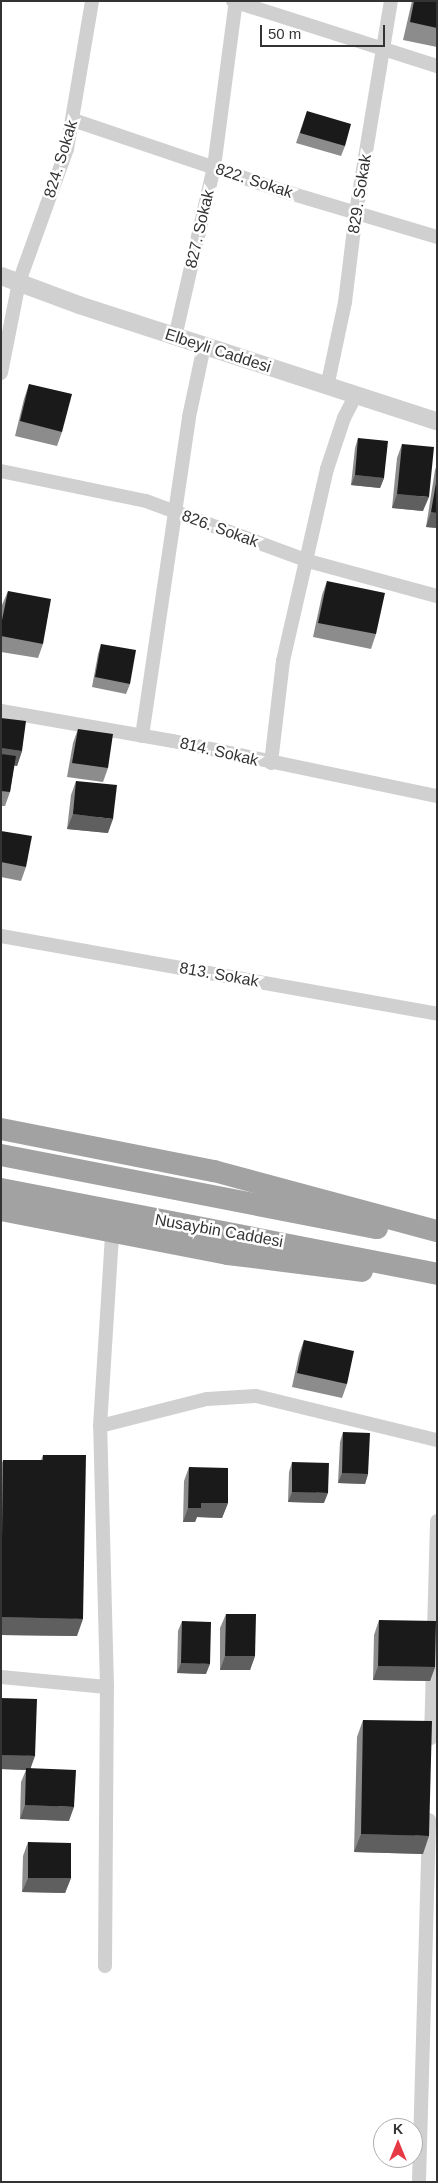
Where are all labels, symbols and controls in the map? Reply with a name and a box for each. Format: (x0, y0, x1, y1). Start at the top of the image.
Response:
scale bar (263, 15, 388, 47)
text: 50 m (268, 25, 301, 42)
street label: 824. Sokak (40, 118, 82, 200)
street label: 829. Sokak (344, 153, 376, 235)
street label: 822. Sokak (213, 160, 295, 202)
street label: 827. Sokak (182, 188, 218, 270)
street label: Elbeyli Caddesi (163, 325, 273, 377)
street label: 826. Sokak (179, 506, 261, 552)
street label: 814. Sokak (178, 734, 260, 770)
street label: 813. Sokak (178, 959, 260, 991)
street label: Nusaybin Caddesi (153, 1210, 285, 1252)
north arrow (373, 2118, 423, 2168)
text: K (393, 2121, 403, 2137)

